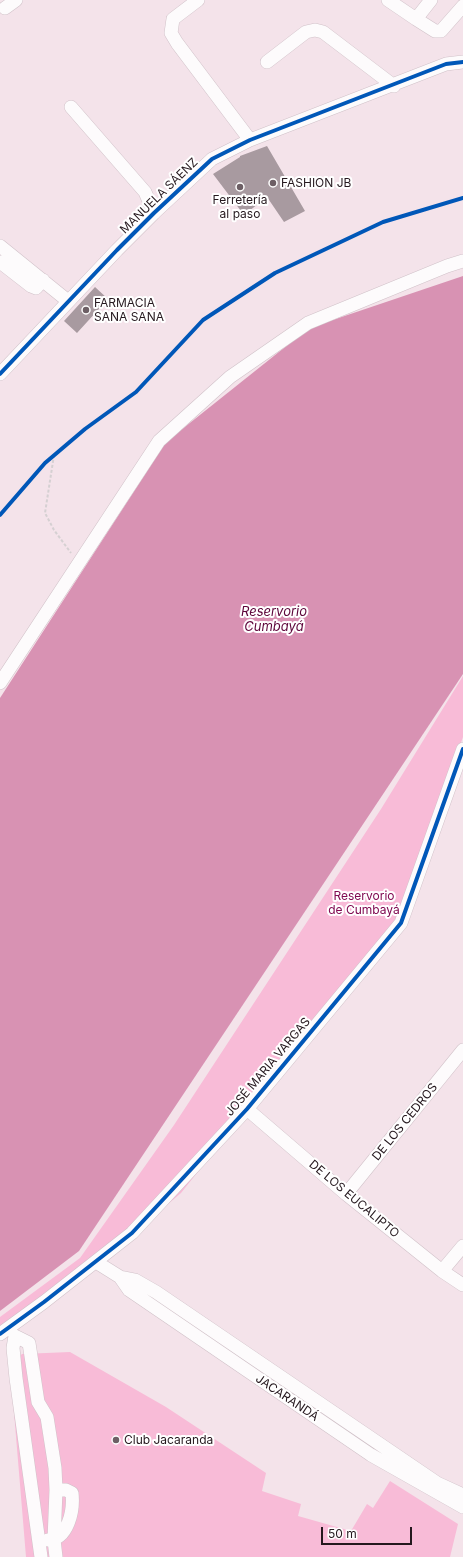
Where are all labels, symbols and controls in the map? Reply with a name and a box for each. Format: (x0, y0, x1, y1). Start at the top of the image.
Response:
street label: MANUELA SÁENZ (117, 155, 201, 237)
place label: FASHION JB (281, 176, 351, 190)
marker: FASHION JB (268, 178, 278, 188)
marker: Ferretería al paso (235, 182, 245, 192)
place label: Ferretería al paso (213, 193, 267, 221)
place label: FARMACIA SANA SANA (94, 296, 164, 324)
marker: FARMACIA SANA SANA (81, 305, 91, 315)
water label: Reservorio Cumbayá (241, 604, 307, 635)
park label: Reservorio de Cumbayá (328, 889, 400, 917)
street label: JOSÉ MARIA VARGAS (223, 1015, 313, 1119)
street label: DE LOS CEDROS (369, 1080, 441, 1164)
street label: DE LOS EUCALIPTO (306, 1157, 402, 1241)
street label: JACARANDÁ (253, 1372, 321, 1424)
place label: Club Jacaranda (124, 1433, 213, 1447)
marker: Club Jacaranda (111, 1435, 121, 1445)
scale bar (323, 1519, 414, 1545)
text: 50 m (328, 1526, 357, 1541)

